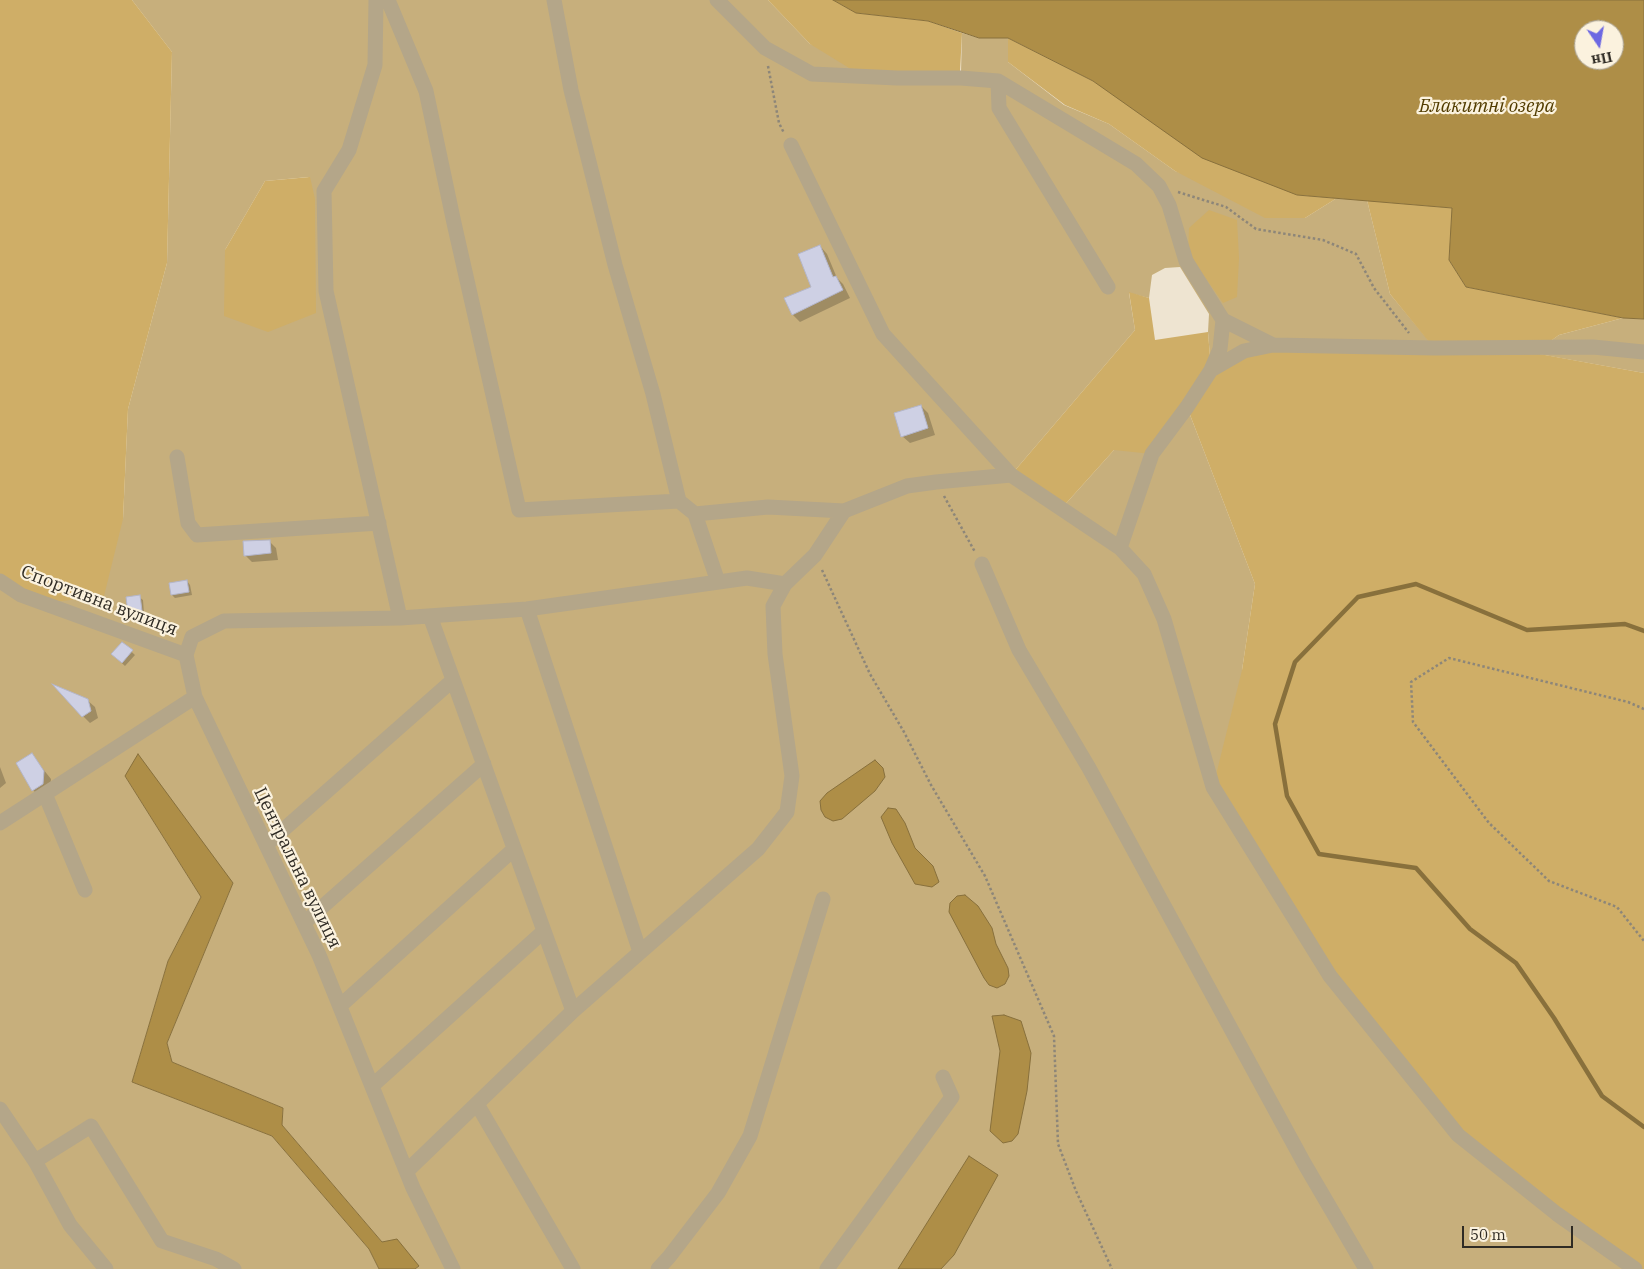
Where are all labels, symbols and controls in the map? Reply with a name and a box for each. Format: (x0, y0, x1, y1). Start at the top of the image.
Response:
north arrow (1574, 20, 1624, 70)
text: Пн (1590, 48, 1614, 70)
water label: Блакитні озера (1419, 96, 1555, 118)
street label: Спортивна вулиця (18, 561, 180, 641)
street label: Центральна вулиця (249, 784, 345, 952)
scale bar (1464, 1216, 1575, 1248)
text: 50 m (1470, 1225, 1506, 1244)

